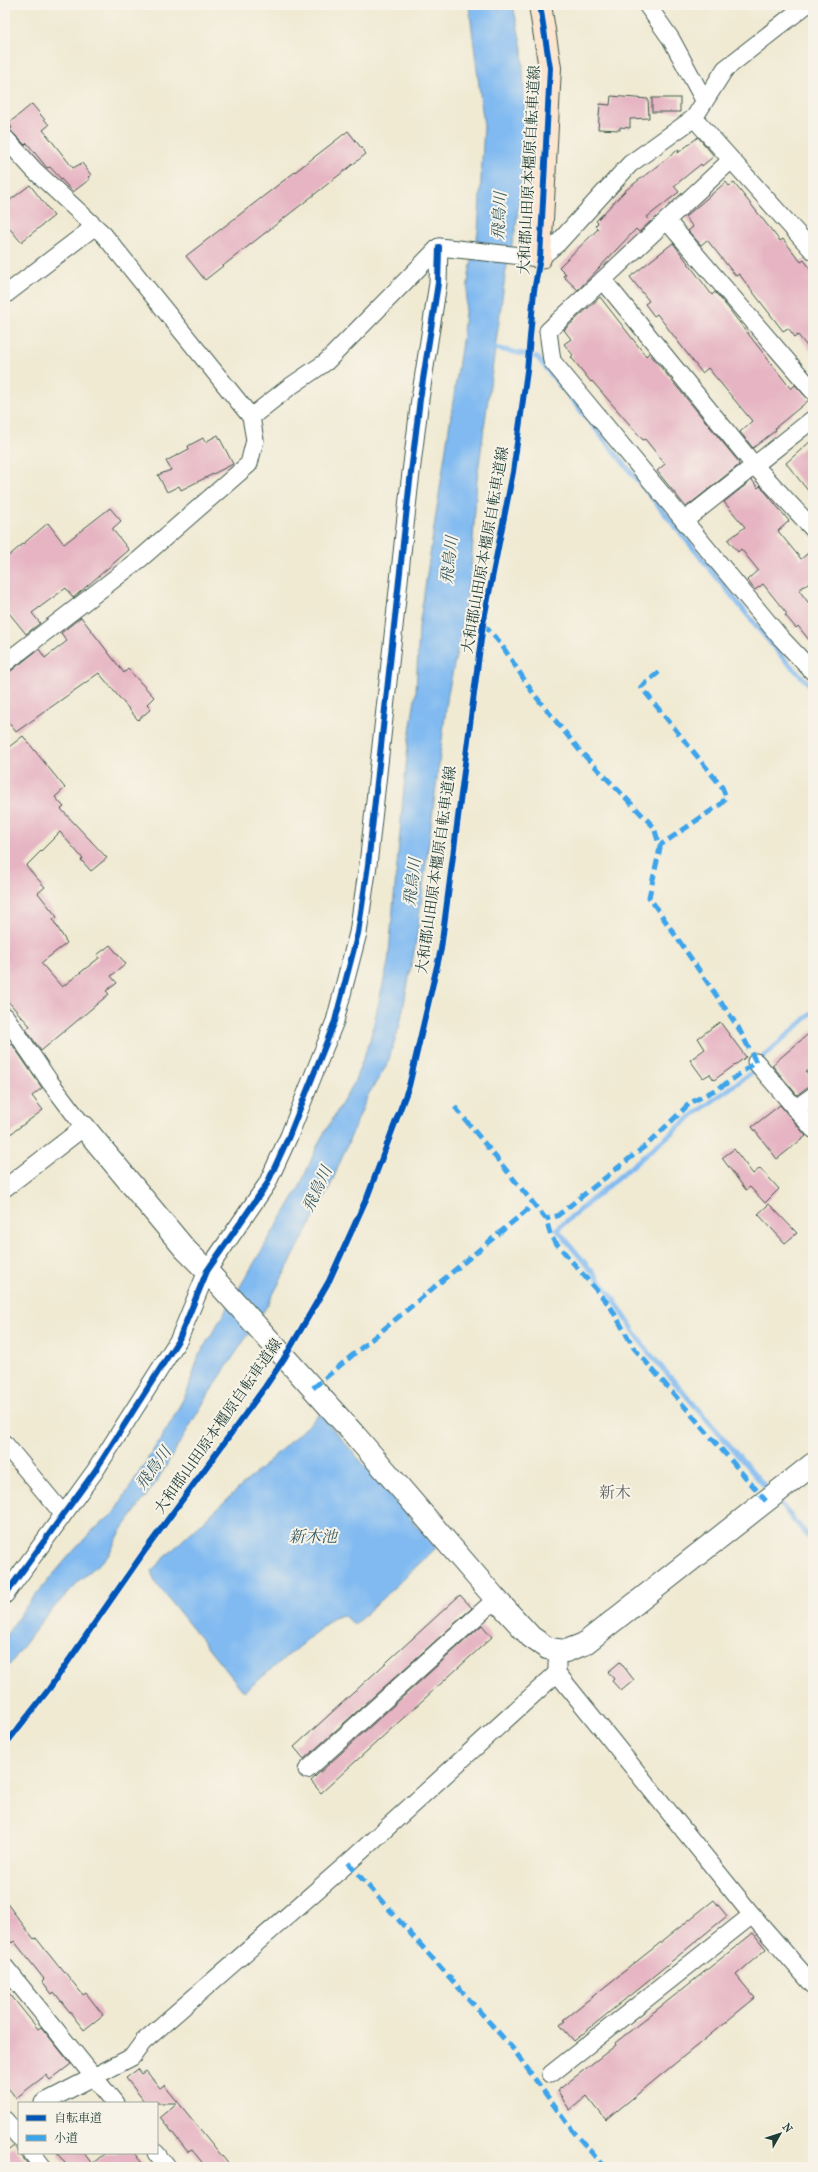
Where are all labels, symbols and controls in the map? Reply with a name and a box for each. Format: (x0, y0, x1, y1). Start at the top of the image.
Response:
street label: 大和郡山田原本橿原自転車道線 (515, 65, 543, 275)
water label: 飛鳥川 (488, 190, 510, 240)
street label: 大和郡山田原本橿原自転車道線 (458, 445, 512, 655)
water label: 飛鳥川 (437, 533, 462, 585)
street label: 大和郡山田原本橿原自転車道線 (412, 765, 460, 975)
water label: 飛鳥川 (400, 855, 425, 907)
water label: 飛鳥川 (298, 1161, 337, 1215)
street label: 大和郡山田原本橿原自転車道線 (150, 1335, 286, 1517)
water label: 飛鳥川 (131, 1441, 176, 1493)
district label: 新木 (599, 1483, 631, 1502)
water label: 新木池 (289, 1527, 339, 1546)
legend (18, 2102, 158, 2154)
text: 自転車道 (54, 2111, 102, 2125)
north arrow (760, 2114, 800, 2154)
text: N (780, 2121, 795, 2136)
text: 小道 (54, 2131, 78, 2145)

